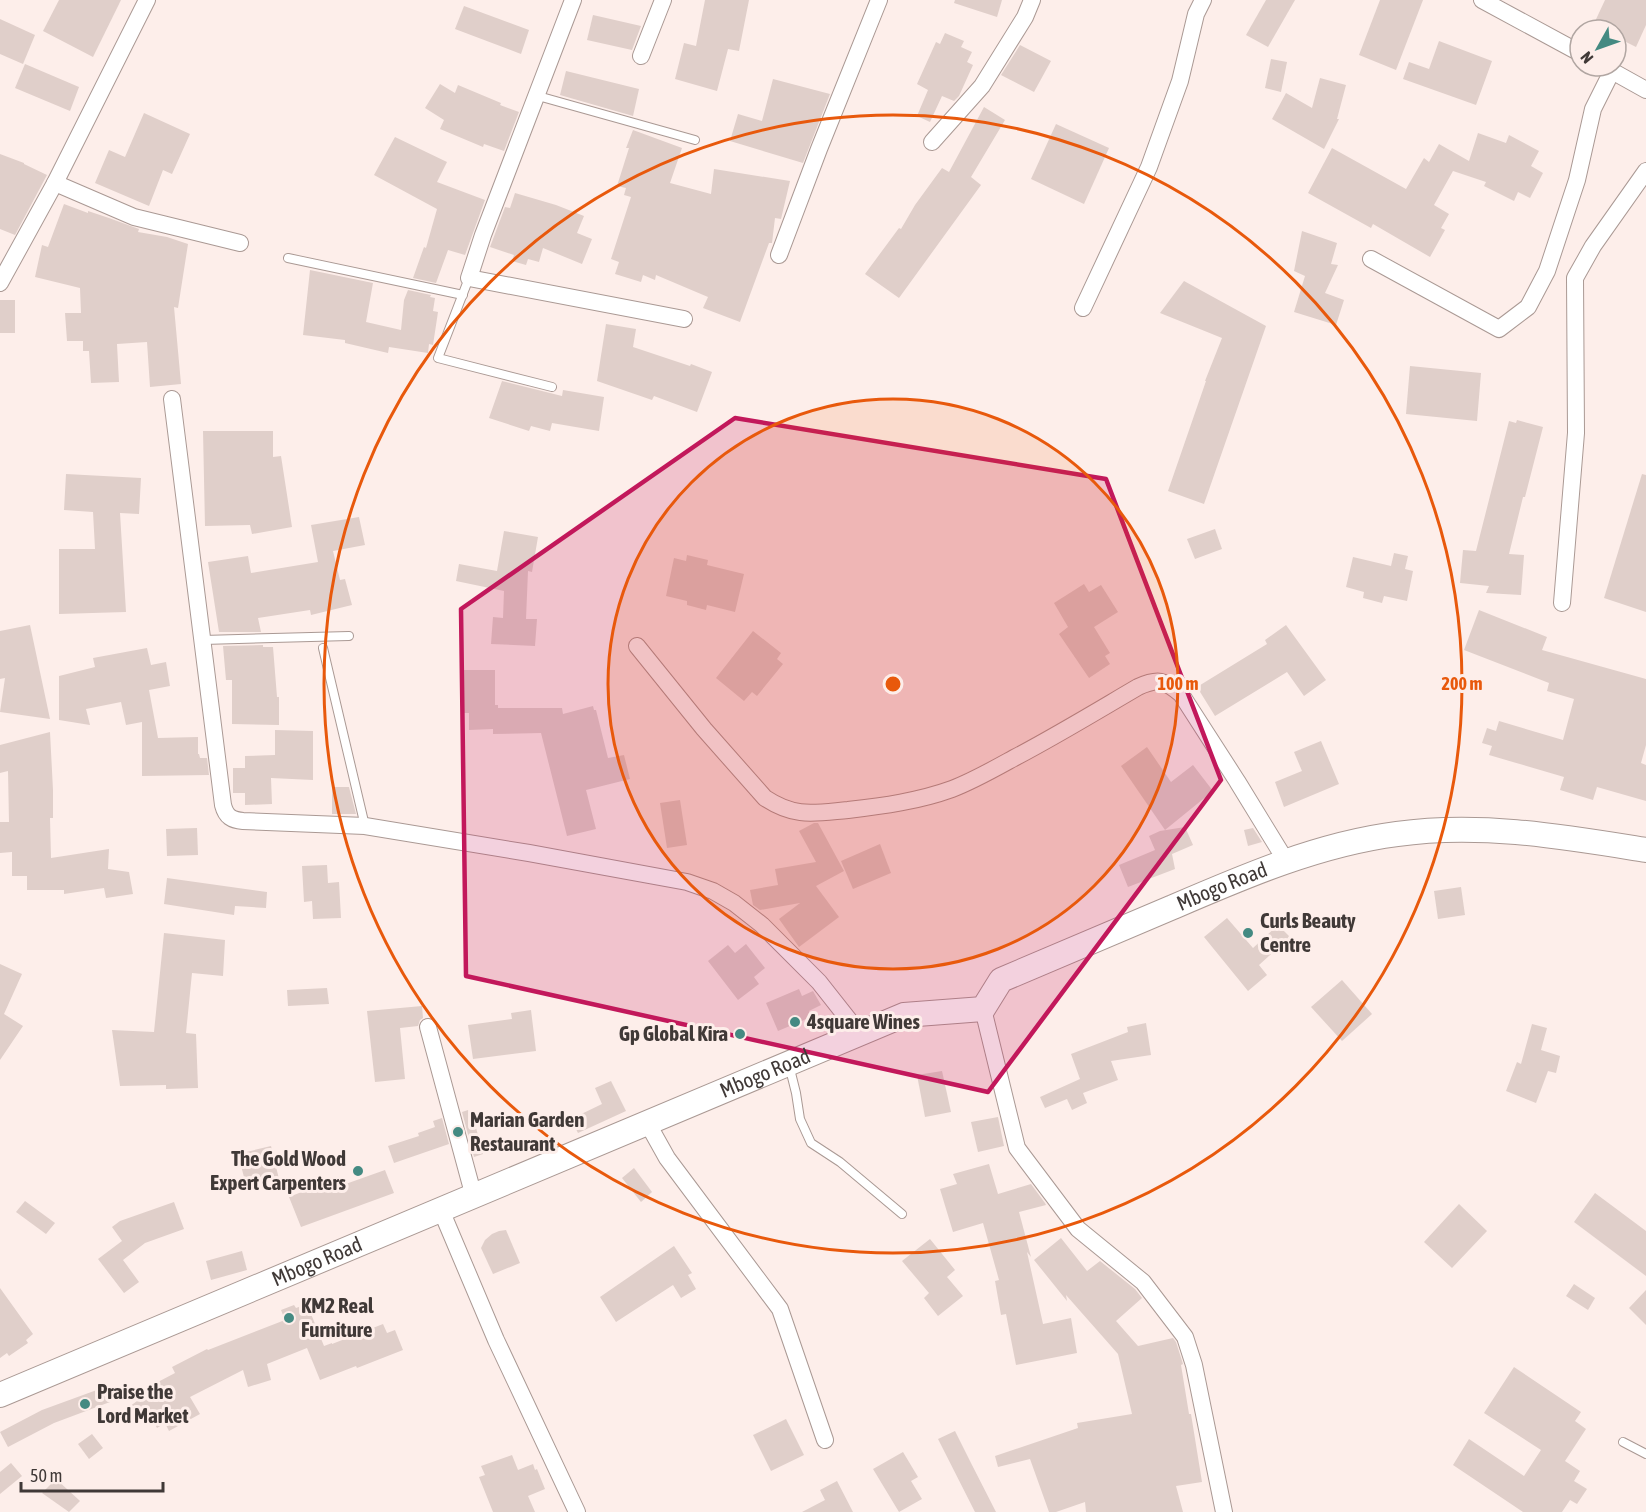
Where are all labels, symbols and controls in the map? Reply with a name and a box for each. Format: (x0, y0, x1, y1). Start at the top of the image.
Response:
north arrow (1568, 18, 1628, 78)
text: N (1577, 48, 1596, 67)
text: 100 m (1158, 673, 1198, 694)
text: 200 m (1442, 673, 1482, 694)
centre of rings (883, 674, 903, 694)
street label: Mbogo Road (1173, 856, 1270, 915)
place label: Curls Beauty Centre (1260, 908, 1356, 956)
marker: Curls Beauty Centre (1241, 926, 1255, 940)
place label: 4square Wines (806, 1009, 921, 1033)
marker: 4square Wines (788, 1015, 802, 1029)
place label: Gp Global Kira (619, 1021, 728, 1045)
marker: Gp Global Kira (733, 1027, 747, 1041)
street label: Mbogo Road (716, 1043, 813, 1102)
place label: Marian Garden Restaurant (470, 1107, 584, 1155)
marker: Marian Garden Restaurant (451, 1125, 465, 1139)
place label: The Gold Wood Expert Carpenters (210, 1146, 347, 1194)
marker: The Gold Wood Expert Carpenters (351, 1164, 365, 1178)
street label: Mbogo Road (268, 1231, 365, 1290)
place label: KM2 Real Furniture (301, 1293, 374, 1341)
marker: KM2 Real Furniture (282, 1311, 296, 1325)
place label: Praise the Lord Market (97, 1379, 188, 1427)
marker: Praise the Lord Market (78, 1397, 92, 1411)
scale bar (21, 1455, 164, 1493)
text: 50 m (30, 1465, 62, 1486)

